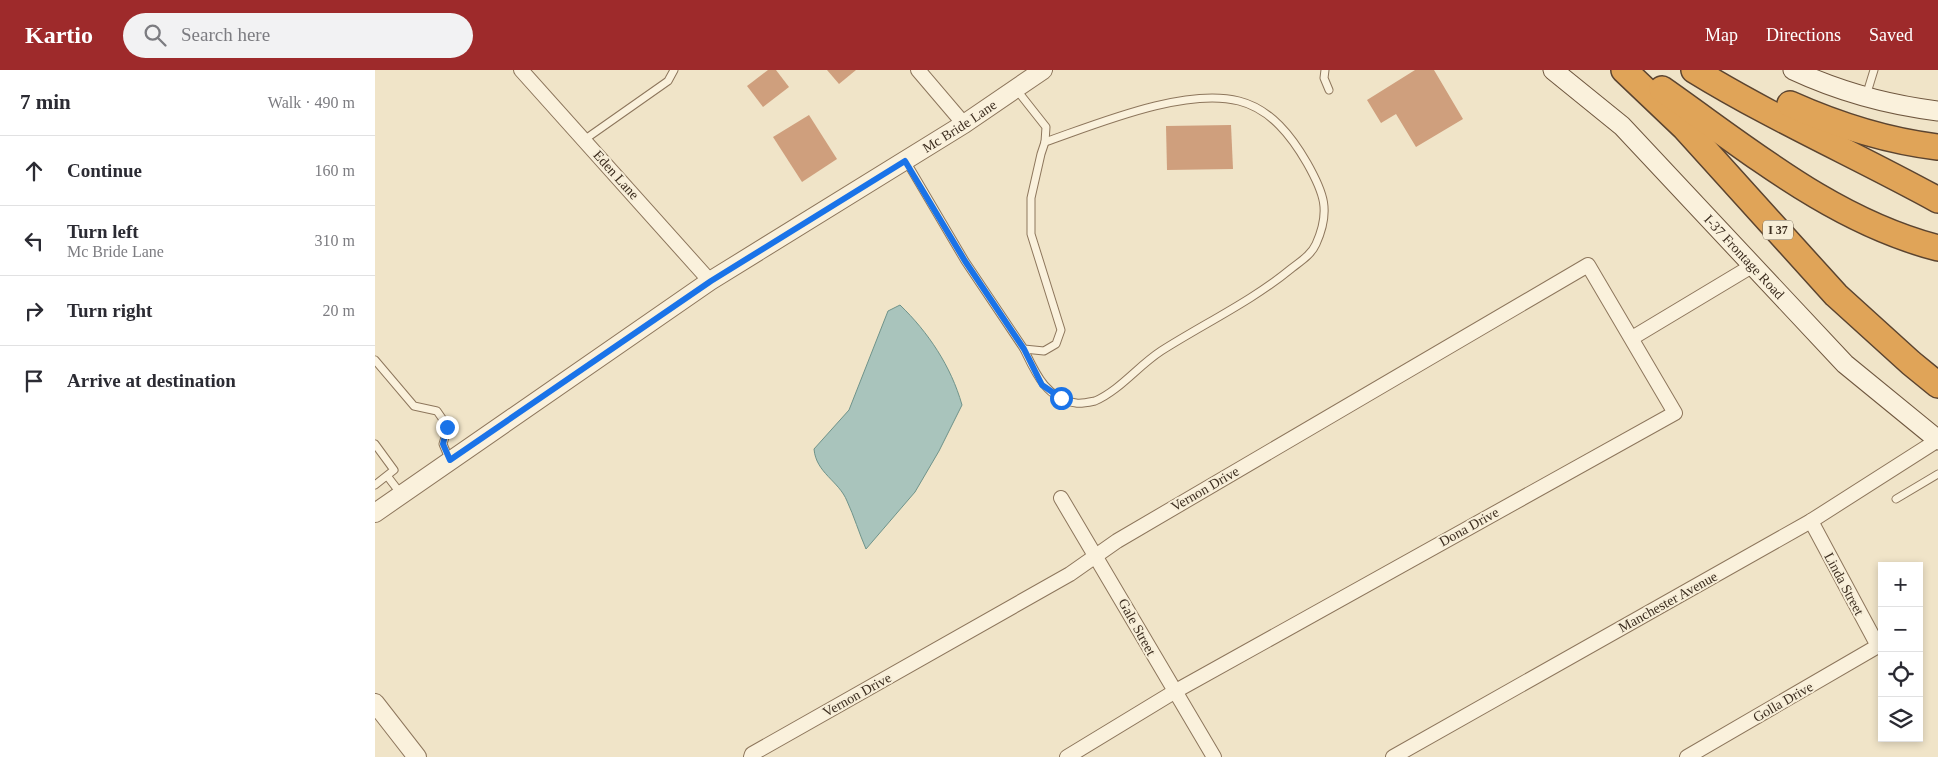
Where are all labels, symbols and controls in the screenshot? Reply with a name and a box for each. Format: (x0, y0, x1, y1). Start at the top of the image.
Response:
search box (123, 13, 473, 58)
icon: search (141, 21, 169, 49)
text: Kartio (25, 22, 93, 48)
text: Search here (181, 24, 270, 45)
text: Map (1705, 25, 1738, 45)
text: Directions (1766, 25, 1841, 45)
text: Saved (1869, 25, 1913, 45)
text: 7 min (20, 90, 71, 114)
text: Walk · 490 m (268, 94, 355, 111)
street label: Mc Bride Lane (920, 97, 999, 155)
street label: Eden Lane (590, 148, 642, 202)
icon: ahead (20, 157, 48, 185)
text: Continue (67, 160, 142, 181)
text: 160 m (315, 162, 355, 179)
street label: I-37 Frontage Road (1702, 212, 1787, 302)
road number: I 37 (1763, 220, 1793, 240)
text: Turn left (67, 221, 139, 242)
icon: left (20, 227, 48, 255)
text: 310 m (315, 232, 355, 249)
text: Mc Bride Lane (67, 243, 164, 260)
icon: right (20, 297, 48, 325)
text: Turn right (67, 300, 152, 321)
text: 20 m (323, 302, 355, 319)
icon: arrive (20, 367, 48, 395)
text: Arrive at destination (67, 370, 236, 391)
route start (1050, 387, 1073, 410)
route end (436, 416, 459, 439)
street label: Vernon Drive (1168, 464, 1242, 514)
street label: Dona Drive (1437, 505, 1501, 549)
street label: Linda Street (1821, 550, 1867, 618)
map controls (1878, 562, 1923, 742)
button: + (1878, 562, 1923, 607)
street label: Manchester Avenue (1616, 569, 1720, 635)
street label: Gale Street (1115, 596, 1159, 658)
button: − (1878, 607, 1923, 652)
button: locate (1878, 652, 1923, 697)
street label: Vernon Drive (820, 670, 894, 720)
street label: Golla Drive (1750, 679, 1816, 725)
button: layers (1878, 697, 1923, 742)

